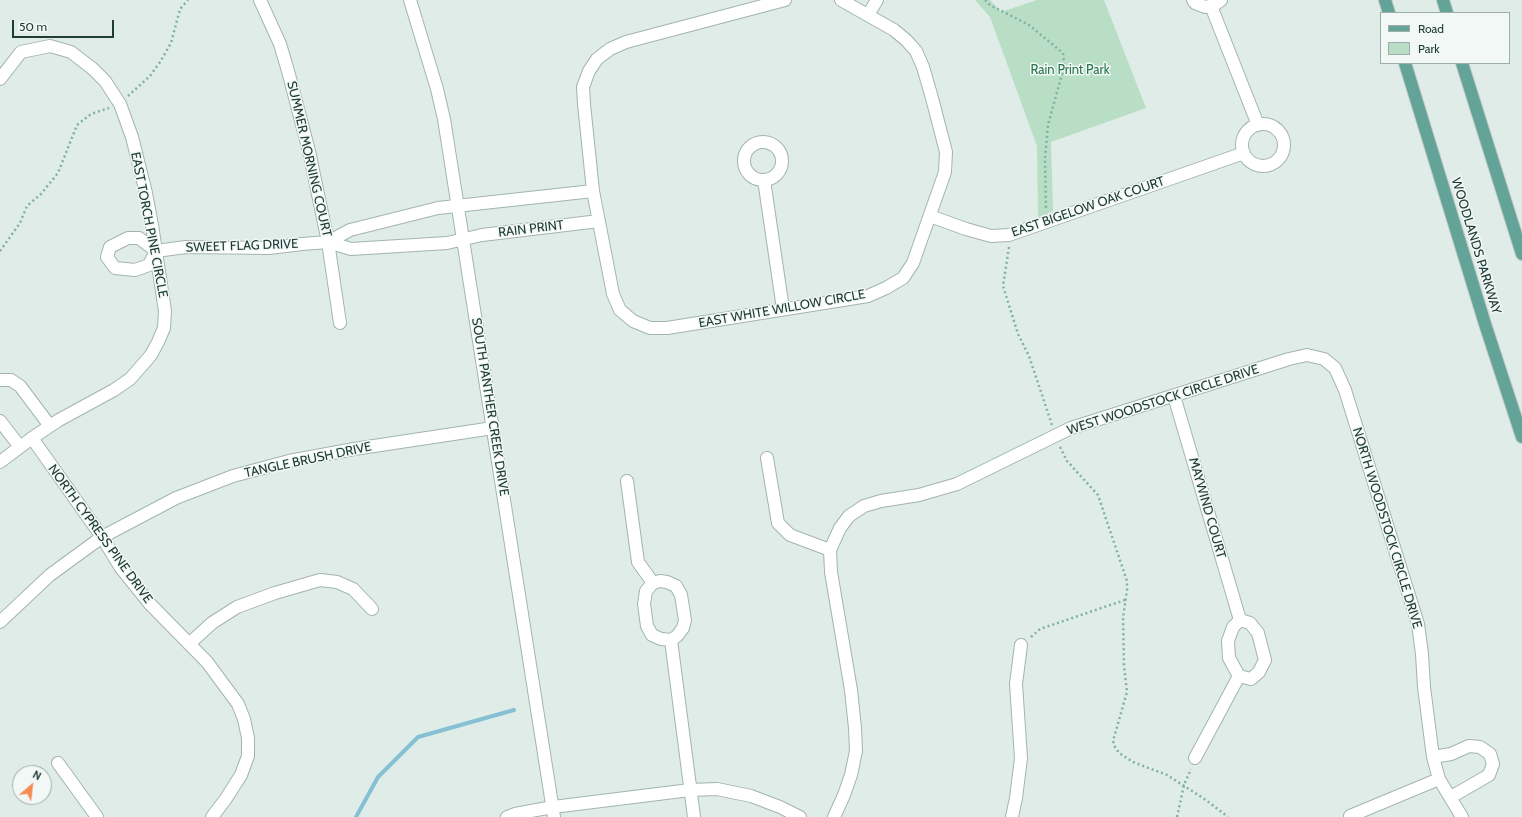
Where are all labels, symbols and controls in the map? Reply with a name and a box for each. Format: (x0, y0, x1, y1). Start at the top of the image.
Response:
scale bar (14, 12, 116, 38)
legend (1380, 12, 1510, 64)
text: 50 m (19, 19, 47, 34)
text: Road (1418, 21, 1444, 36)
text: Park (1418, 41, 1440, 56)
park label: Rain Print Park (1030, 62, 1110, 78)
street label: SUMMER MORNING COURT (283, 80, 335, 238)
street label: EAST TORCH PINE CIRCLE (127, 151, 171, 299)
street label: EAST BIGELOW OAK COURT (1009, 173, 1167, 241)
street label: WOODLANDS PARKWAY (1448, 176, 1504, 316)
street label: RAIN PRINT (497, 217, 565, 241)
street label: SWEET FLAG DRIVE (185, 236, 299, 256)
street label: EAST WHITE WILLOW CIRCLE (698, 287, 866, 331)
street label: SOUTH PANTHER CREEK DRIVE (468, 317, 512, 497)
street label: WEST WOODSTOCK CIRCLE DRIVE (1065, 362, 1261, 438)
street label: NORTH WOODSTOCK CIRCLE DRIVE (1349, 425, 1425, 631)
street label: TANGLE BRUSH DRIVE (243, 439, 373, 481)
street label: MAYWIND COURT (1185, 456, 1229, 560)
street label: NORTH CYPRESS PINE DRIVE (44, 462, 156, 606)
north arrow (12, 765, 52, 805)
text: N (30, 767, 44, 783)

